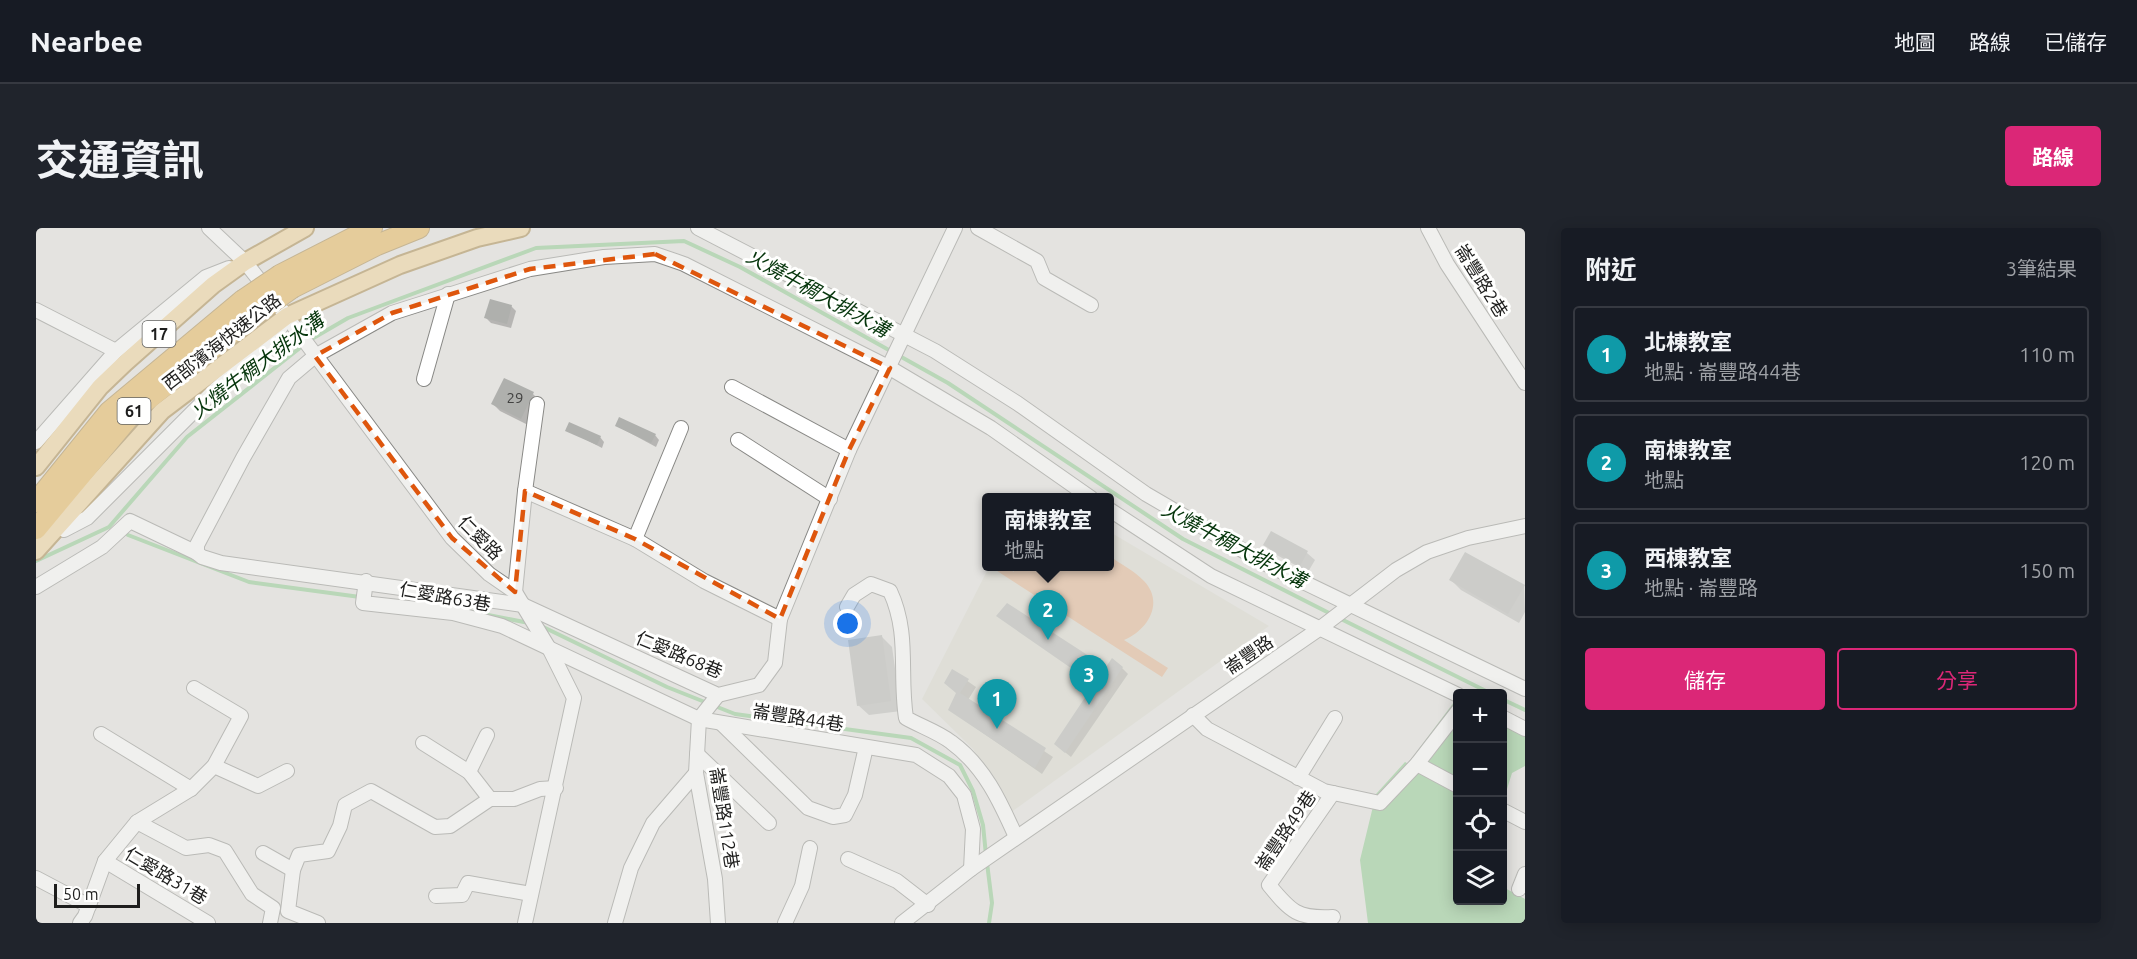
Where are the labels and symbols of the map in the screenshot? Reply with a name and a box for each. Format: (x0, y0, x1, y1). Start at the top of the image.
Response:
street label: 崙豐路2巷 (1452, 240, 1512, 321)
water label: 火燒牛稠大排水溝 (743, 244, 896, 343)
street label: 西部濱海快速公路 (158, 289, 284, 393)
water label: 火燒牛稠大排水溝 (186, 306, 330, 423)
road number: 17 (142, 321, 176, 347)
house number: 29 (507, 389, 523, 406)
road number: 61 (118, 398, 150, 424)
water label: 火燒牛稠大排水溝 (1158, 497, 1313, 594)
street label: 仁愛路 (455, 511, 507, 563)
street label: 仁愛路63巷 (398, 578, 492, 614)
pin: 2 (1028, 590, 1068, 640)
your location (833, 609, 862, 638)
street label: 仁愛路68巷 (633, 627, 726, 681)
street label: 崙豐路 (1220, 631, 1276, 678)
pin: 3 (1070, 656, 1108, 705)
pin: 1 (978, 680, 1016, 729)
street label: 崙豐路44巷 (751, 700, 845, 734)
street label: 崙豐路112巷 (707, 766, 743, 870)
street label: 崙豐路49巷 (1251, 787, 1319, 874)
street label: 仁愛路31巷 (122, 843, 211, 907)
scale bar (54, 881, 140, 908)

